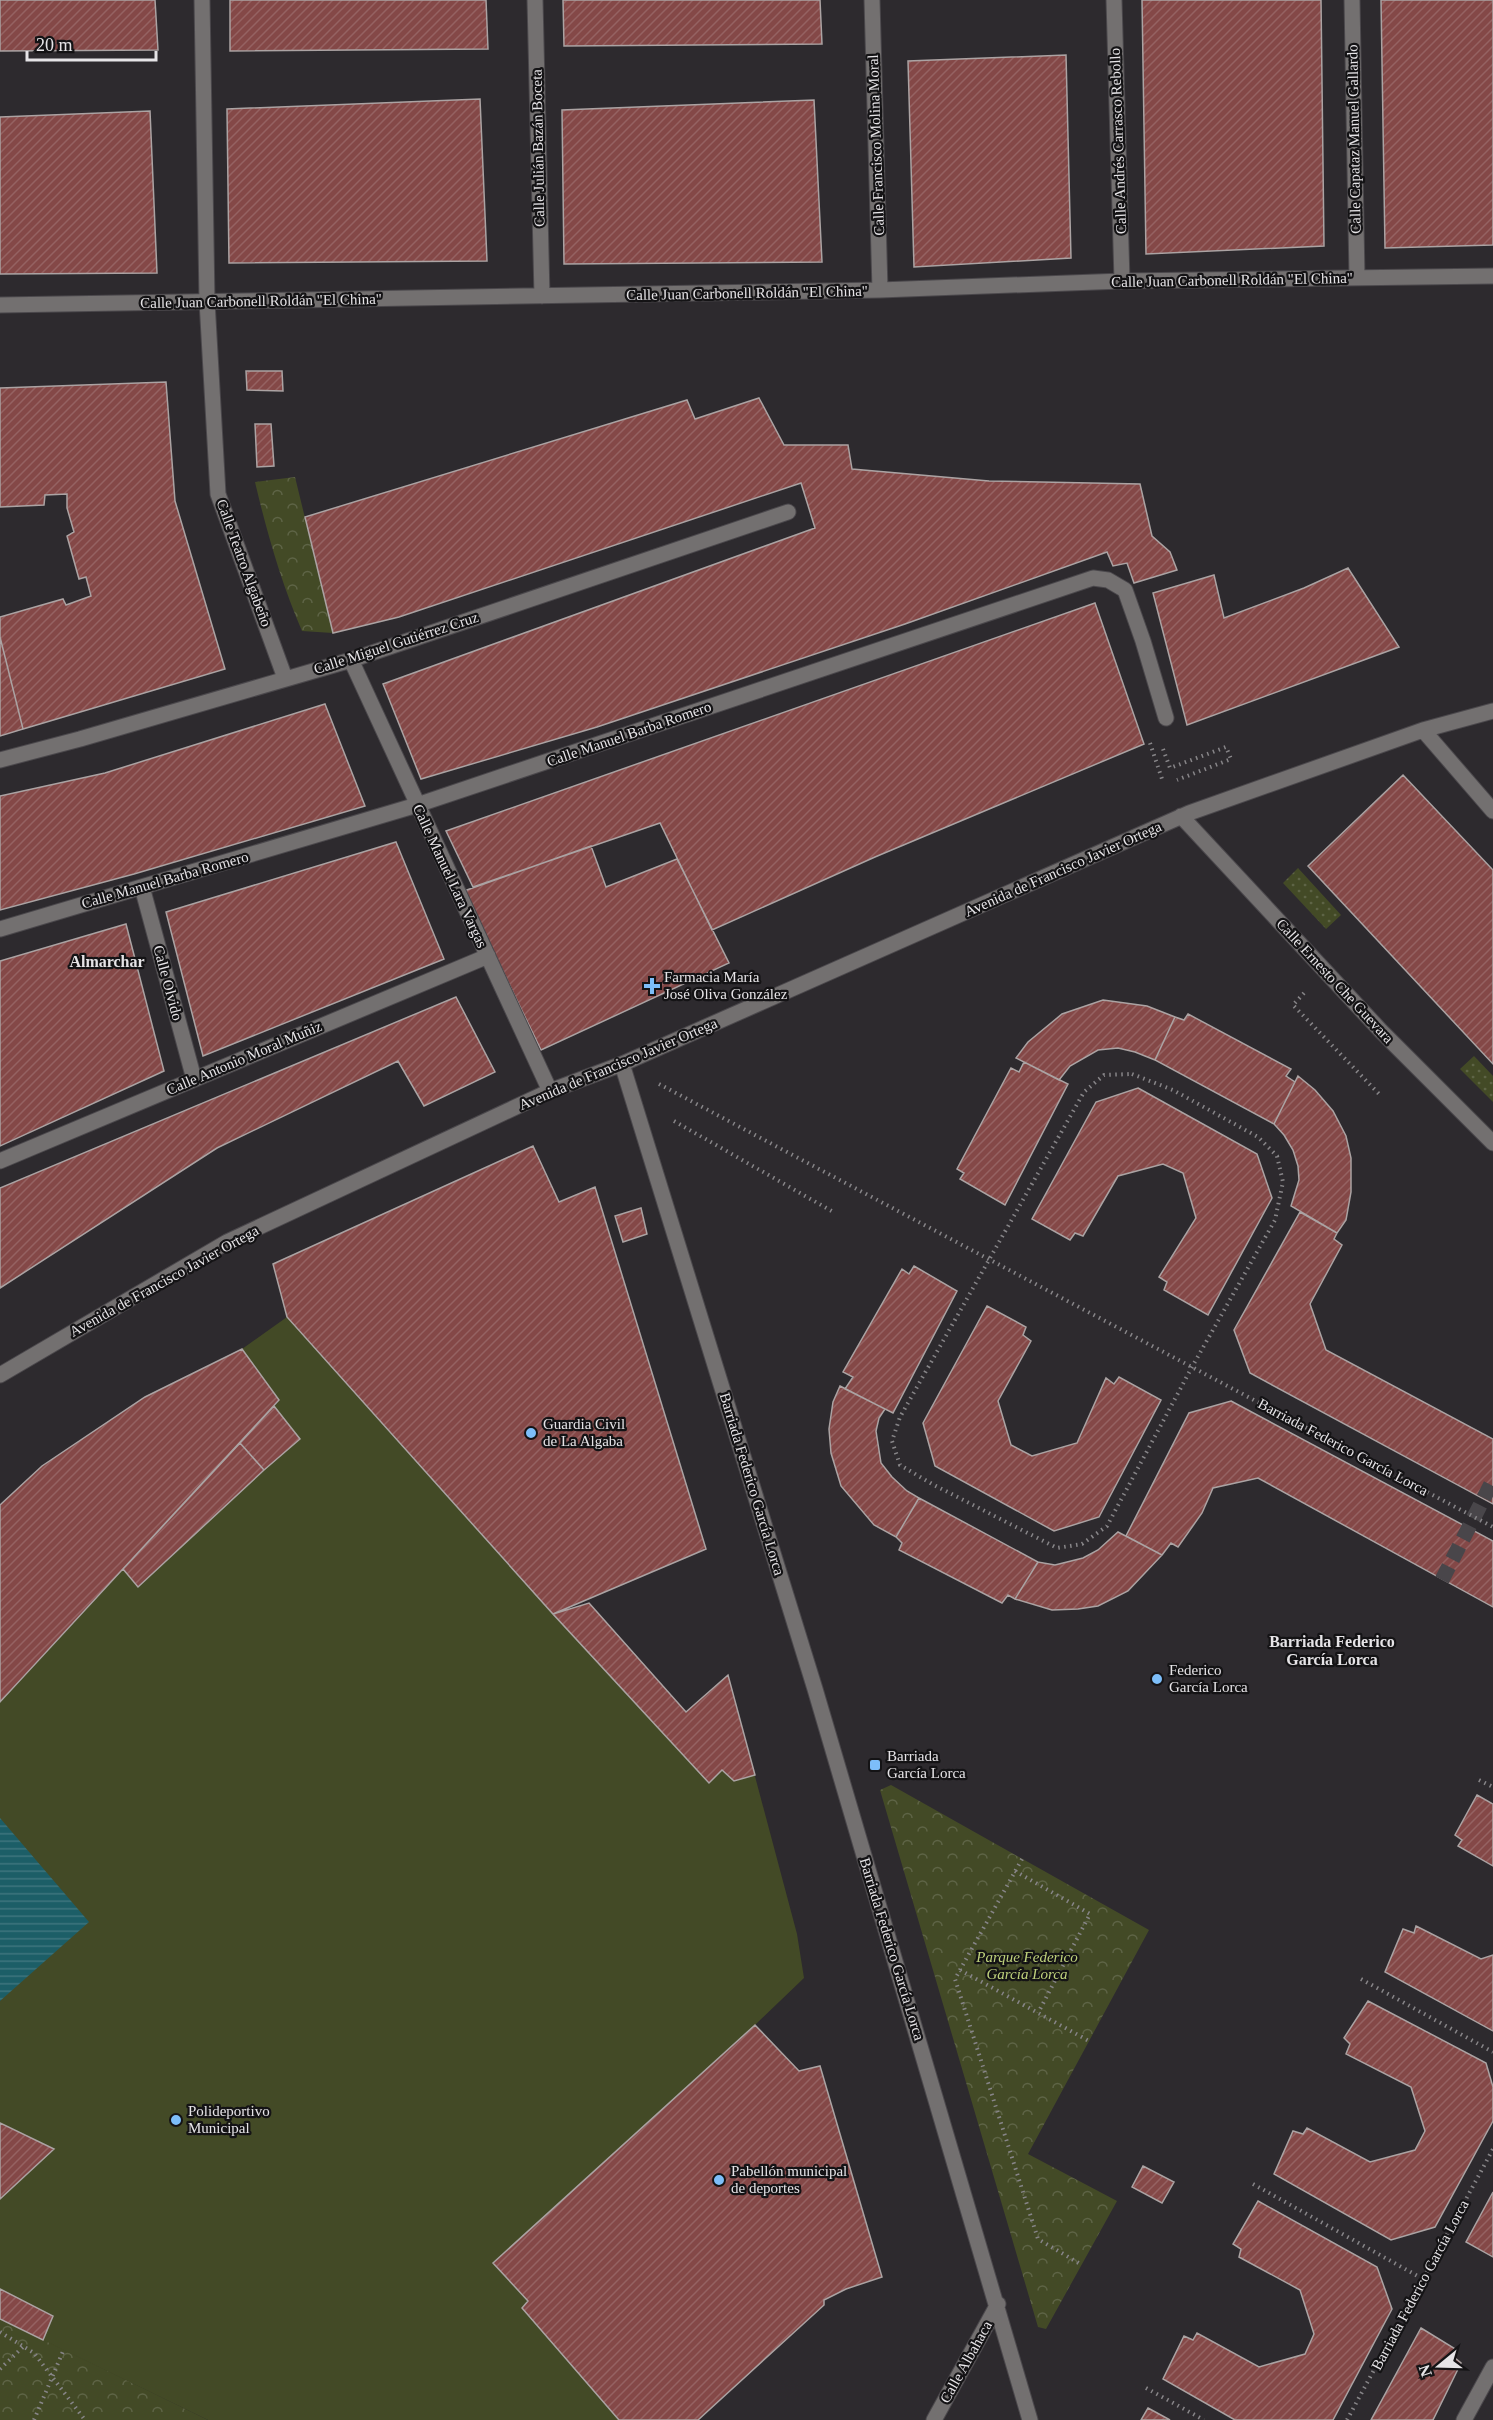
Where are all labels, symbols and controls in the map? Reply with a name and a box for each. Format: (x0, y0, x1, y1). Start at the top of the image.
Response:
scale bar (27, 24, 156, 62)
text: 20 m (36, 35, 73, 55)
street label: Calle Capataz Manuel Gallardo (1344, 44, 1364, 234)
street label: Calle Andrés Carrasco Rebollo (1107, 48, 1129, 234)
street label: Calle Francisco Molina Moral (865, 54, 887, 236)
street label: Calle Julián Bazán Boceta (529, 69, 547, 227)
street label: Calle Juan Carbonell Roldán "El China" (1111, 270, 1353, 290)
street label: Calle Juan Carbonell Roldán "El China" (626, 283, 868, 303)
street label: Calle Juan Carbonell Roldán "El China" (140, 291, 382, 311)
street label: Calle Teatro Algabeño (213, 497, 275, 629)
street label: Calle Miguel Gutiérrez Cruz (312, 609, 481, 677)
street label: Calle Manuel Barba Romero (545, 698, 713, 770)
street label: Calle Manuel Lara Vargas (410, 802, 490, 950)
street label: Avenida de Francisco Javier Ortega (962, 818, 1164, 920)
street label: Calle Manuel Barba Romero (80, 848, 250, 912)
street label: Calle Ernesto Che Guevara (1273, 916, 1397, 1047)
street label: Calle Olvido (150, 944, 186, 1022)
district label: Almarchar (69, 953, 145, 970)
place label: Farmacia María José Oliva González (664, 969, 788, 1002)
marker: Farmacia María José Oliva González (645, 979, 659, 993)
street label: Avenida de Francisco Javier Ortega (516, 1015, 720, 1113)
street label: Calle Antonio Moral Muñiz (164, 1018, 324, 1098)
street label: Avenida de Francisco Javier Ortega (67, 1222, 262, 1340)
street label: Barriada Federico García Lorca (717, 1391, 788, 1578)
street label: Barriada Federico García Lorca (1255, 1395, 1431, 1499)
place label: Guardia Civil de La Algaba (543, 1416, 625, 1449)
marker: Guardia Civil de La Algaba (524, 1426, 538, 1440)
district label: Barriada Federico García Lorca (1269, 1633, 1395, 1668)
place label: Federico García Lorca (1169, 1662, 1248, 1695)
marker: Federico García Lorca (1150, 1672, 1164, 1686)
place label: Barriada García Lorca (887, 1748, 966, 1781)
marker: Barriada García Lorca (868, 1758, 882, 1772)
street label: Barriada Federico García Lorca (857, 1856, 928, 2043)
park label: Parque Federico García Lorca (975, 1949, 1078, 1982)
place label: Polideportivo Municipal (188, 2103, 270, 2136)
marker: Polideportivo Municipal (169, 2113, 183, 2127)
place label: Pabellón municipal de deportes (731, 2163, 847, 2196)
marker: Pabellón municipal de deportes (712, 2173, 726, 2187)
street label: Barriada Federico García Lorca (1368, 2197, 1472, 2373)
street label: Calle Albahaca (937, 2318, 995, 2406)
north arrow (1409, 2336, 1469, 2396)
text: N (1415, 2362, 1435, 2379)

